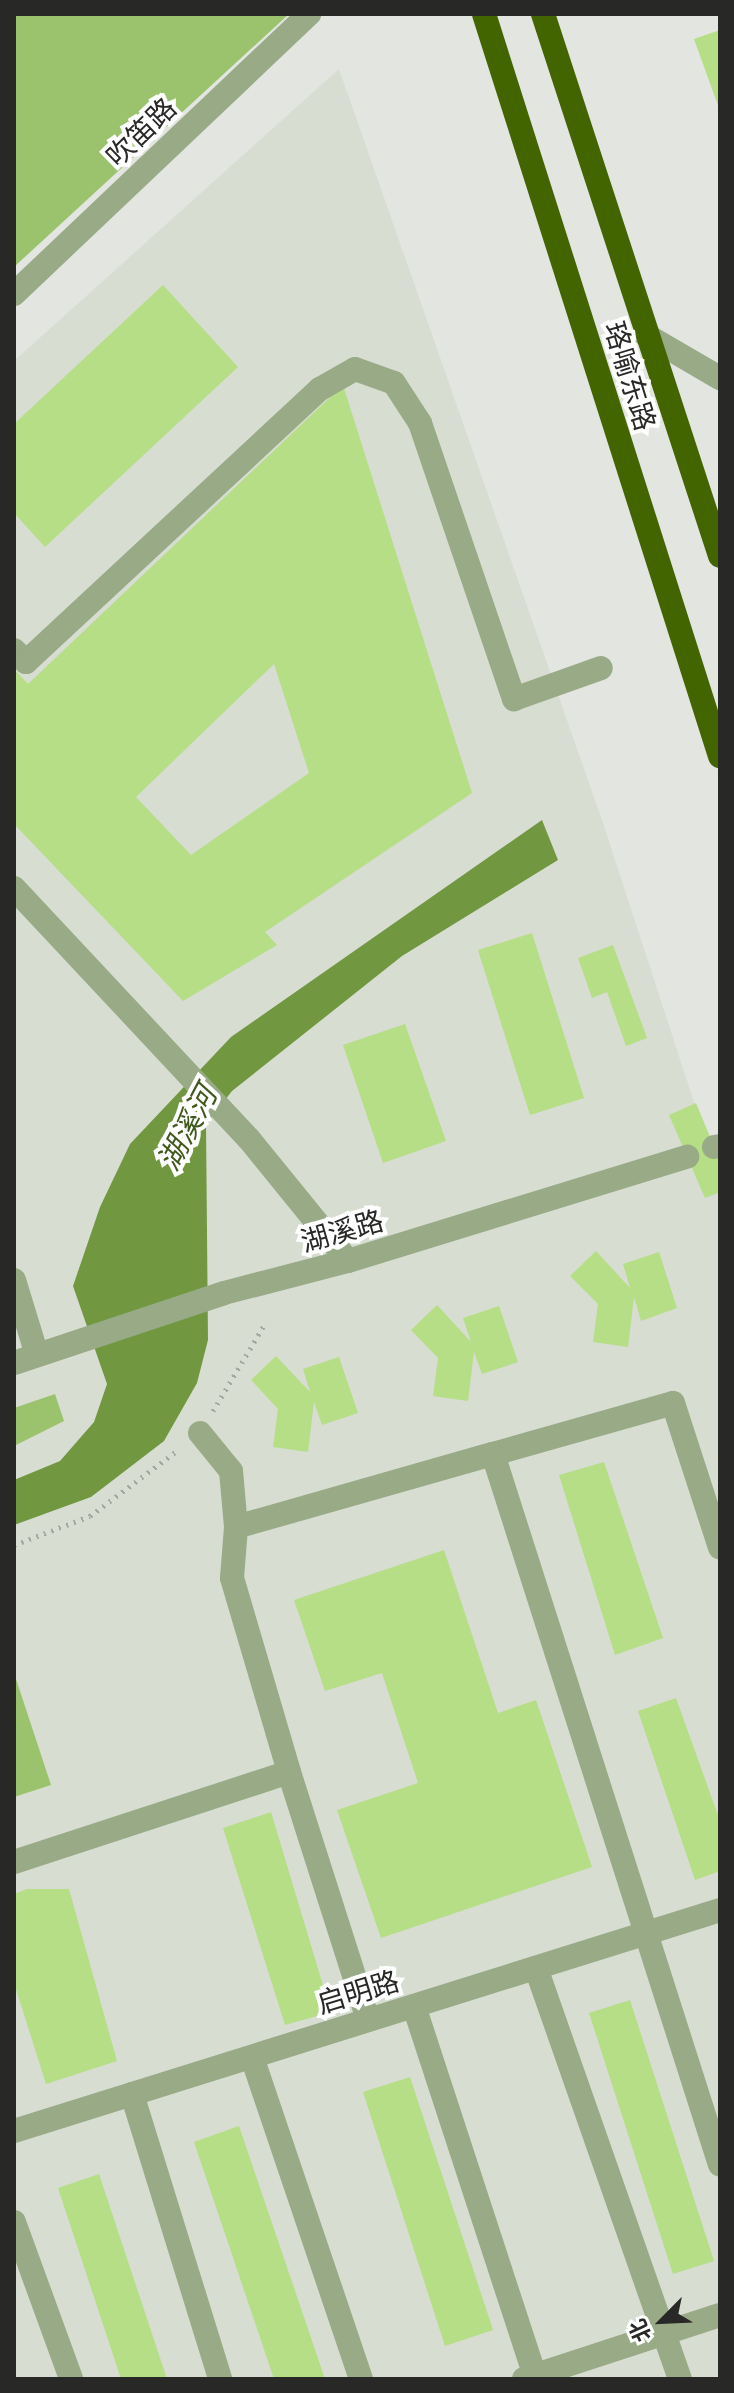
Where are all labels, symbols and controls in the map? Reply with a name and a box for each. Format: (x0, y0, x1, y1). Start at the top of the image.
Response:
street label: 吹笛路 (99, 91, 183, 173)
street label: 珞喻东路 (598, 318, 662, 434)
water label: 湖溪河 (150, 1080, 224, 1176)
street label: 湖溪路 (297, 1203, 387, 1259)
street label: 启明路 (313, 1964, 403, 2020)
north arrow (622, 2281, 702, 2361)
text: 北 (624, 2316, 656, 2346)

